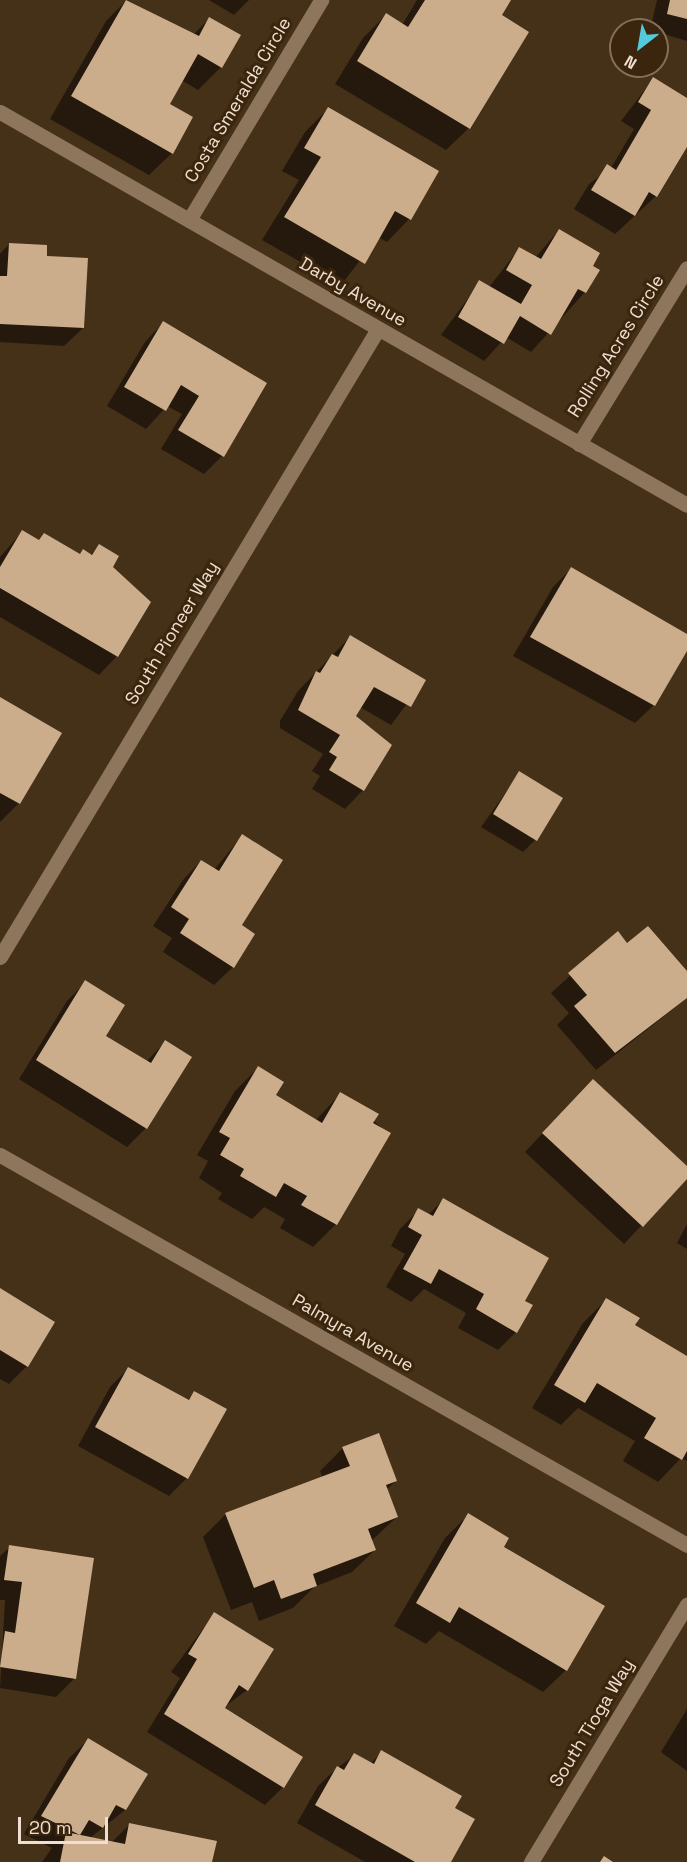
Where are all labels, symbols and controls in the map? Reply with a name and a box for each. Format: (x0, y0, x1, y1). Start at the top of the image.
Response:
street label: Costa Smeralda Circle (180, 14, 296, 186)
north arrow (609, 18, 669, 78)
text: N (621, 50, 641, 74)
street label: Darby Avenue (296, 253, 410, 331)
street label: Rolling Acres Circle (563, 271, 669, 421)
street label: South Pioneer Way (121, 557, 223, 709)
street label: Palmyra Avenue (288, 1289, 418, 1377)
street label: South Tioga Way (545, 1655, 639, 1791)
scale bar (21, 1805, 111, 1843)
text: 20 m (29, 1816, 72, 1839)

